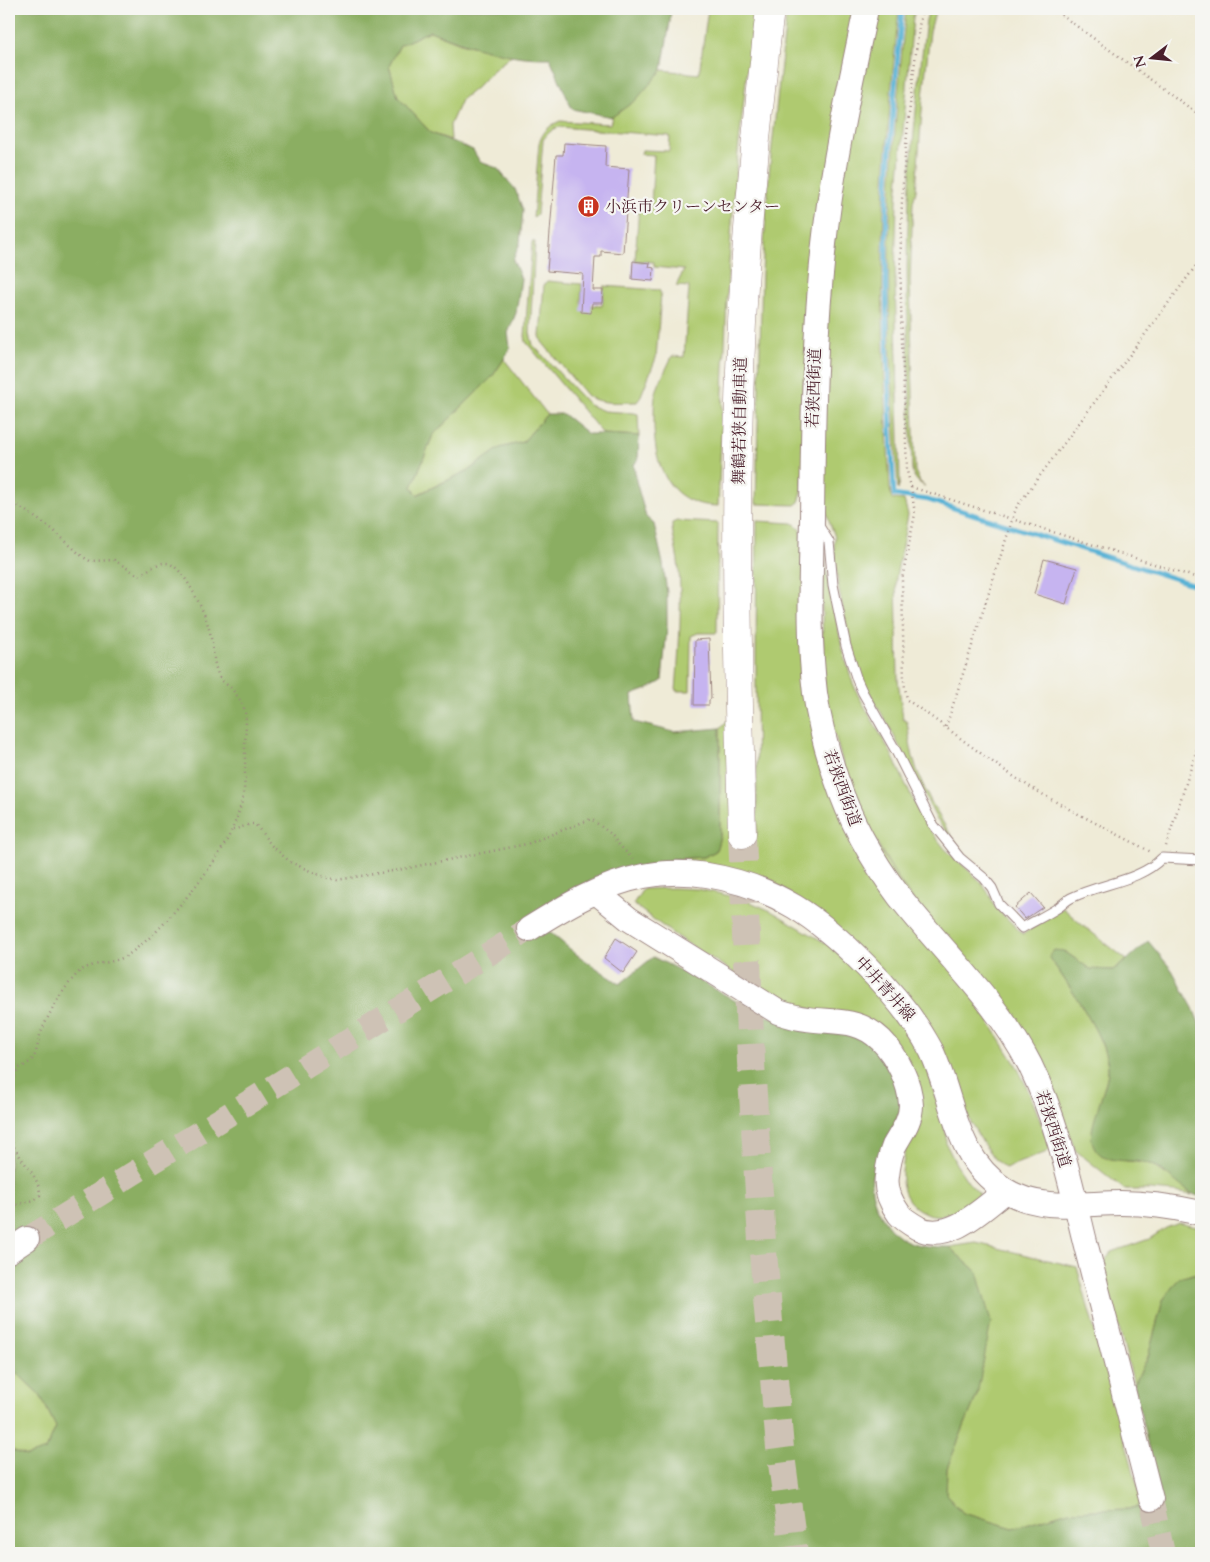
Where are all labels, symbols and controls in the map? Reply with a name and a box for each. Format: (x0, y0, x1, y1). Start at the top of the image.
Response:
north arrow (1128, 32, 1178, 82)
text: N (1129, 53, 1151, 70)
building icon: 小浜市クリーンセンター (577, 195, 601, 219)
place label: 小浜市クリーンセンター (605, 196, 780, 218)
street label: 若狭西街道 (802, 348, 826, 428)
street label: 舞鶴若狭自動車道 (728, 357, 752, 485)
street label: 若狭西街道 (818, 747, 866, 829)
street label: 中井青井線 (850, 952, 920, 1026)
street label: 若狭西街道 (1030, 1088, 1076, 1170)

